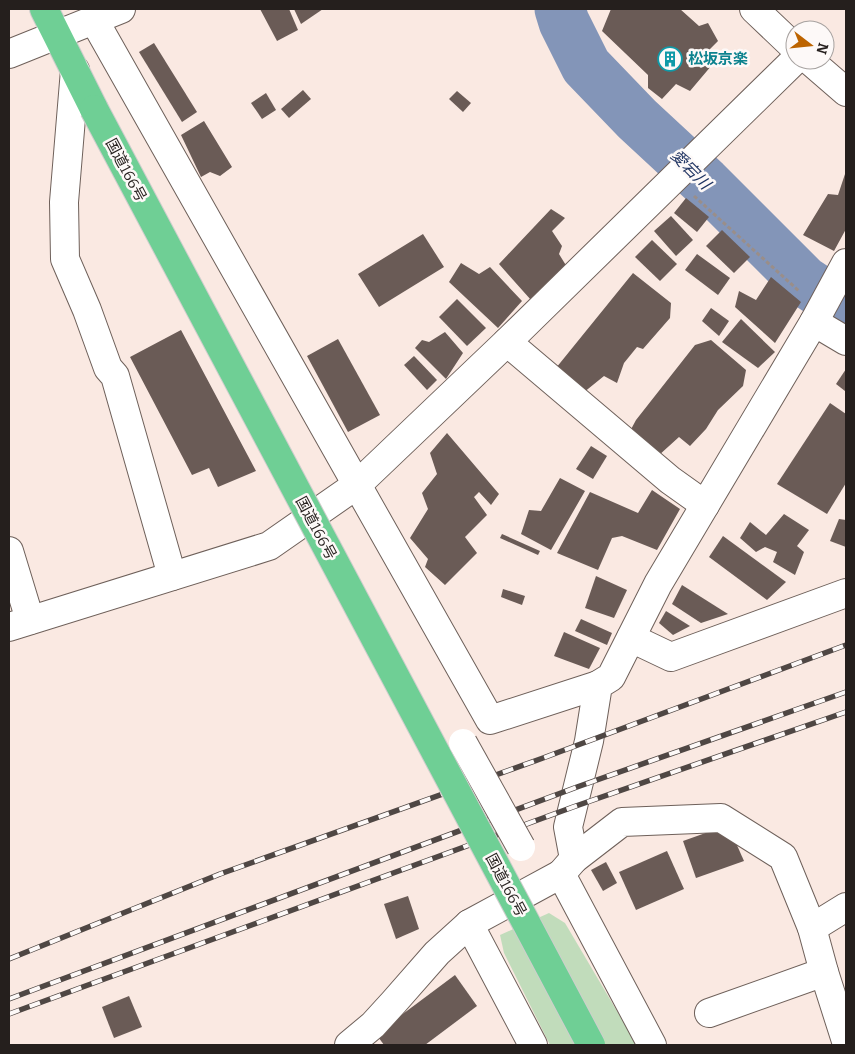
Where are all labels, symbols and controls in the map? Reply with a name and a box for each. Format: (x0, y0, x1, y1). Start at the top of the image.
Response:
north arrow (785, 20, 835, 70)
text: N (812, 41, 832, 56)
building icon: 松坂京楽 (657, 46, 683, 72)
place label: 松坂京楽 (688, 50, 748, 68)
street label: 国道166号 (102, 135, 150, 205)
water label: 愛宕川 (667, 146, 716, 194)
street label: 国道166号 (292, 493, 340, 563)
street label: 国道166号 (482, 850, 530, 920)

